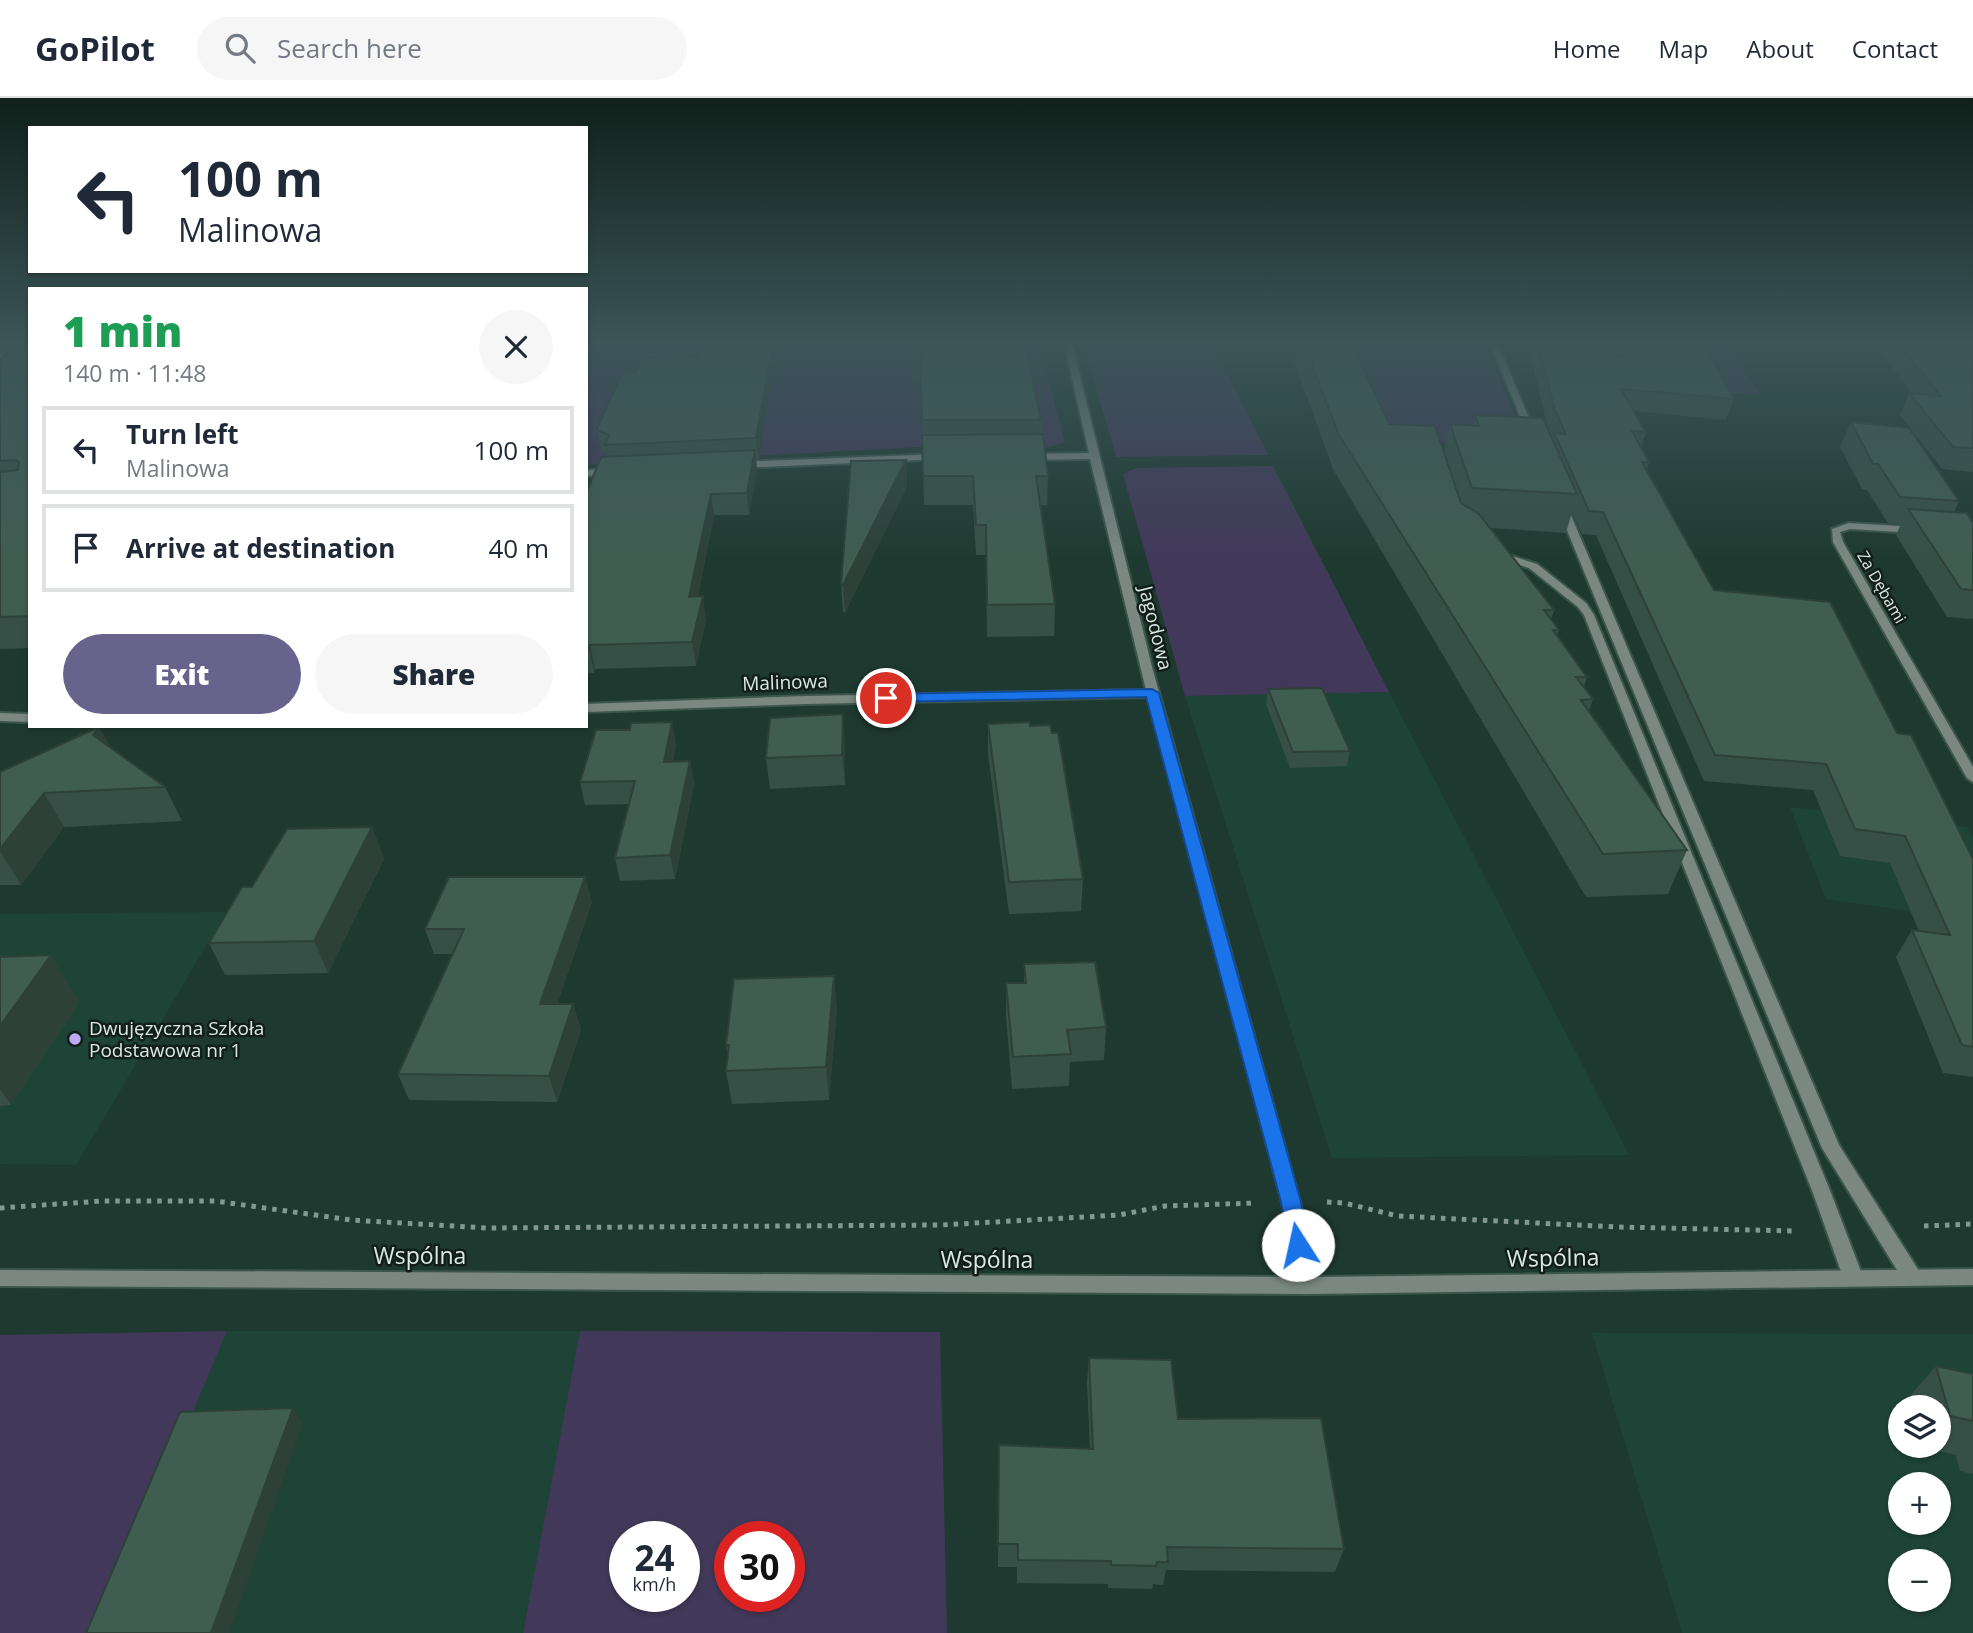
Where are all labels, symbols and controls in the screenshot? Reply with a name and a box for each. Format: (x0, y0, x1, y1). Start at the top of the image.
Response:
search box (197, 17, 687, 80)
text: GoPilot (35, 26, 155, 71)
icon: search (221, 29, 259, 67)
text: Search here (277, 30, 422, 66)
text: Home (1553, 32, 1621, 65)
text: Map (1659, 32, 1708, 65)
text: About (1746, 32, 1814, 65)
text: Contact (1852, 32, 1938, 65)
text: 100 m (178, 145, 323, 211)
icon: left (63, 154, 154, 245)
text: Malinowa (178, 208, 322, 251)
text: 1 min (63, 302, 182, 359)
button: close (479, 310, 553, 384)
text: 140 m · 11:48 (63, 357, 206, 389)
text: Turn left (126, 416, 238, 452)
icon: left (67, 431, 105, 469)
text: 100 m (474, 432, 549, 468)
text: Malinowa (126, 452, 230, 484)
icon: arrive (67, 529, 105, 567)
text: Arrive at destination (126, 530, 395, 566)
text: 40 m (488, 530, 549, 566)
street label: Za Dębami (1852, 547, 1912, 627)
street label: Jagodowa (1133, 581, 1179, 673)
button: Exit (63, 634, 301, 714)
button: Share (315, 634, 553, 714)
street label: Malinowa (742, 668, 828, 696)
pin (856, 668, 916, 728)
icon: arrive (867, 679, 905, 717)
place label: Dwujęzyczna Szkoła Podstawowa nr 1 (89, 1015, 264, 1063)
marker: Dwujęzyczna Szkoła Podstawowa nr 1 (67, 1031, 83, 1047)
position arrow (1261, 1208, 1335, 1282)
street label: Wspólna (374, 1239, 466, 1271)
street label: Wspólna (1506, 1240, 1600, 1274)
street label: Wspólna (941, 1243, 1033, 1275)
map controls (1888, 1395, 1951, 1612)
button: layers (1888, 1395, 1951, 1458)
button: + (1888, 1472, 1951, 1535)
speed limit sign: 30 (714, 1521, 805, 1612)
text: 24 (634, 1534, 675, 1581)
button: − (1888, 1549, 1951, 1612)
text: km/h (633, 1572, 676, 1596)

